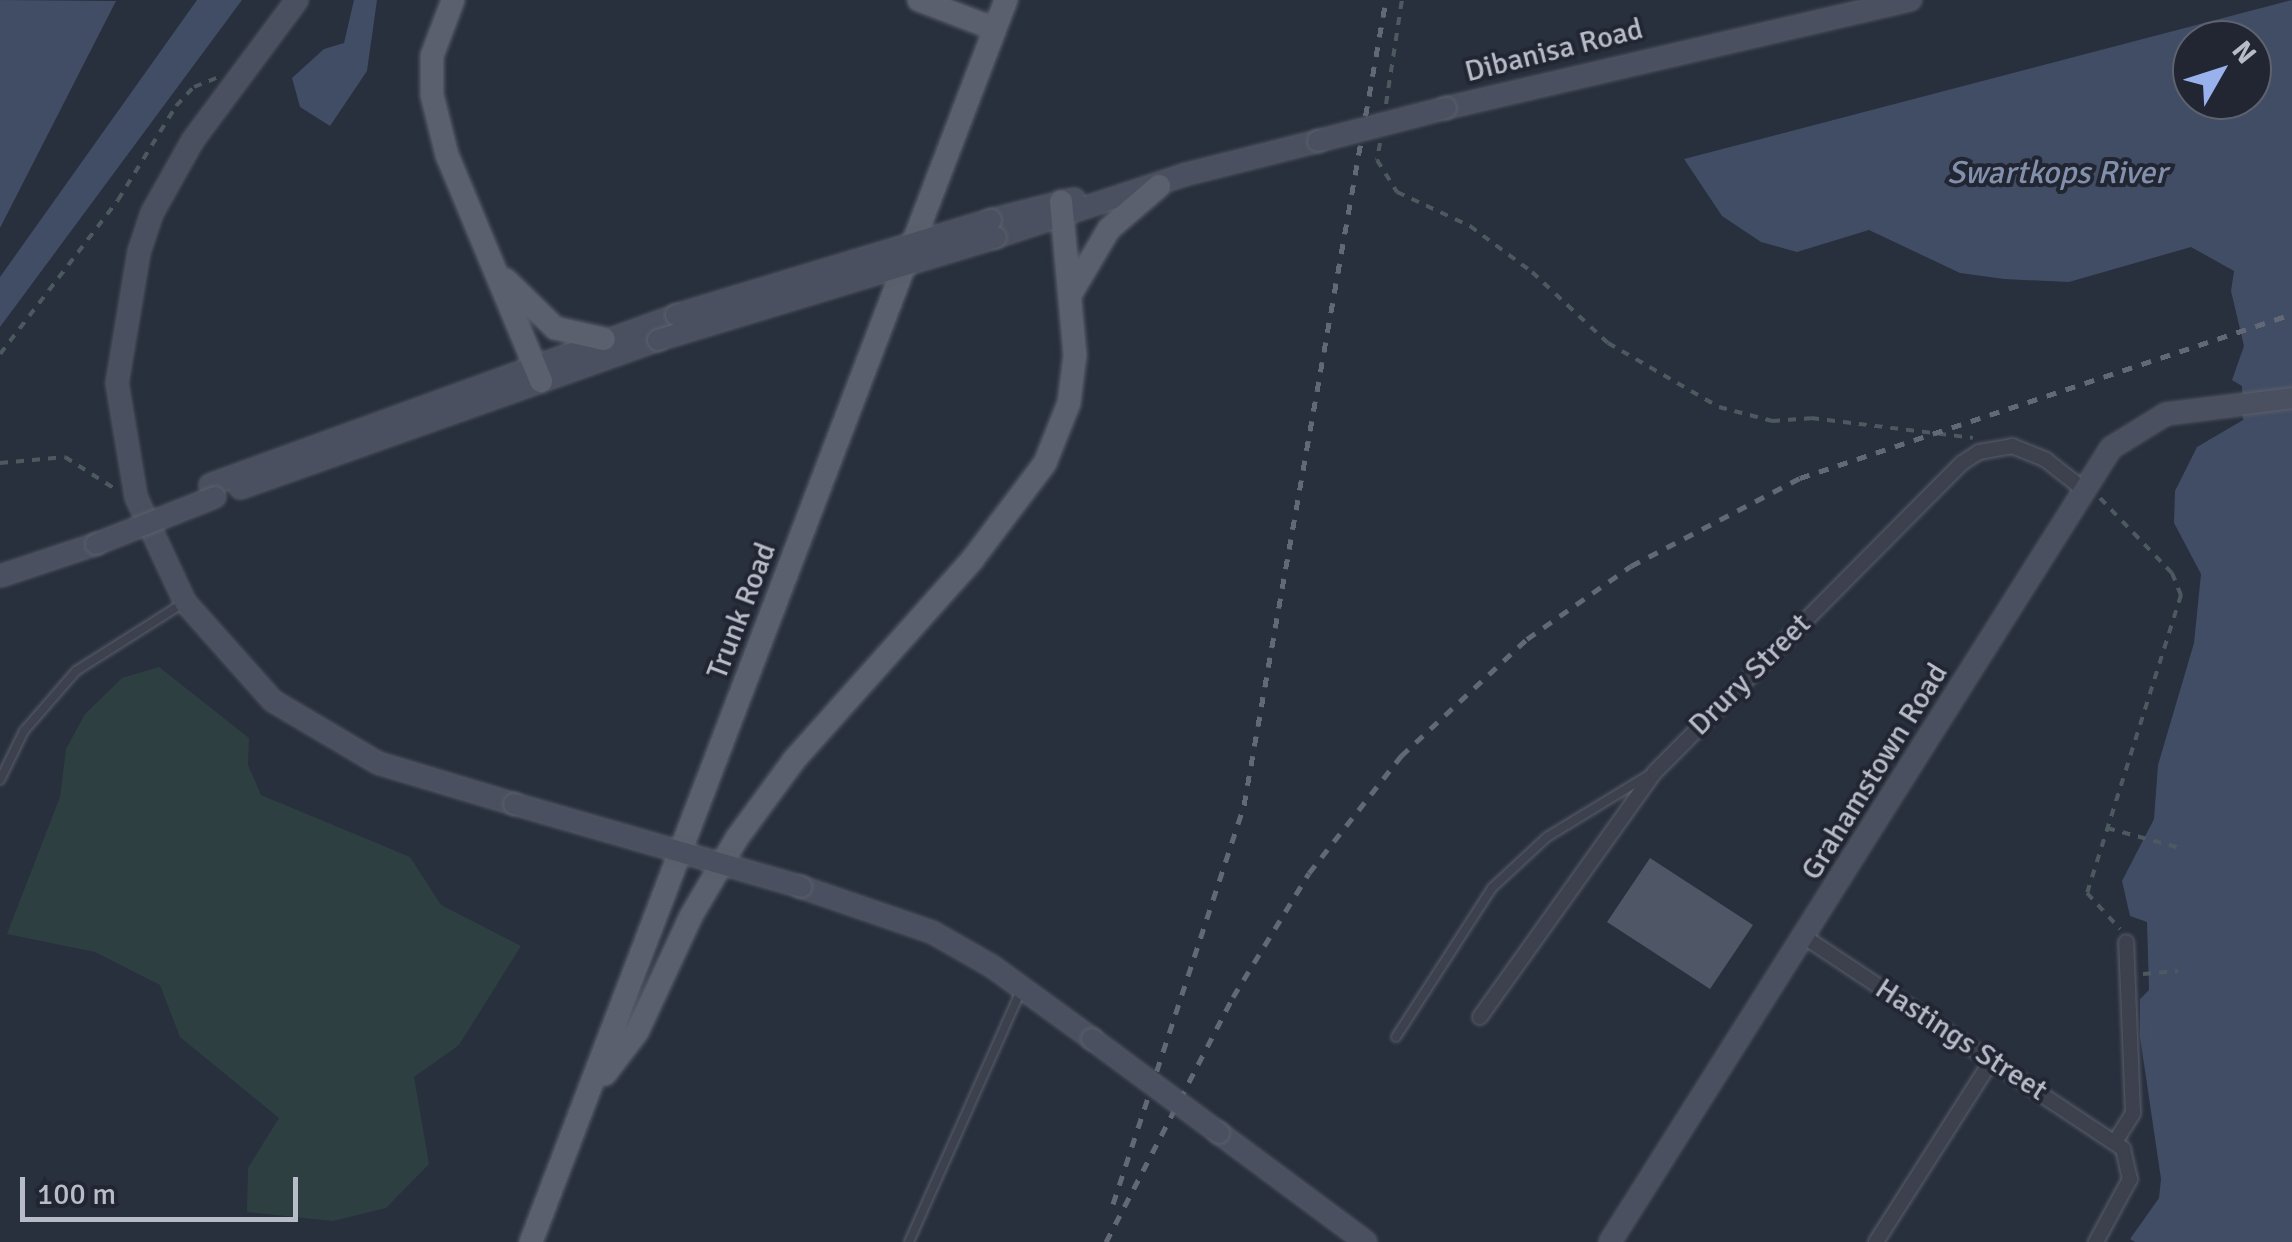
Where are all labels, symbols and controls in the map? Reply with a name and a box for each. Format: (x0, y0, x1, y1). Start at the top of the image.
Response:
street label: Dibanisa Road (1461, 11, 1647, 91)
north arrow (2172, 20, 2272, 120)
text: N (2224, 34, 2263, 71)
water label: Swartkops River (1947, 154, 2167, 192)
street label: Trunk Road (700, 538, 784, 684)
street label: Drury Street (1682, 607, 1818, 743)
street label: Grahamstown Road (1794, 657, 1956, 887)
street label: Hastings Street (1868, 971, 2054, 1109)
scale bar (25, 1157, 302, 1219)
text: 100 m (37, 1176, 116, 1213)

